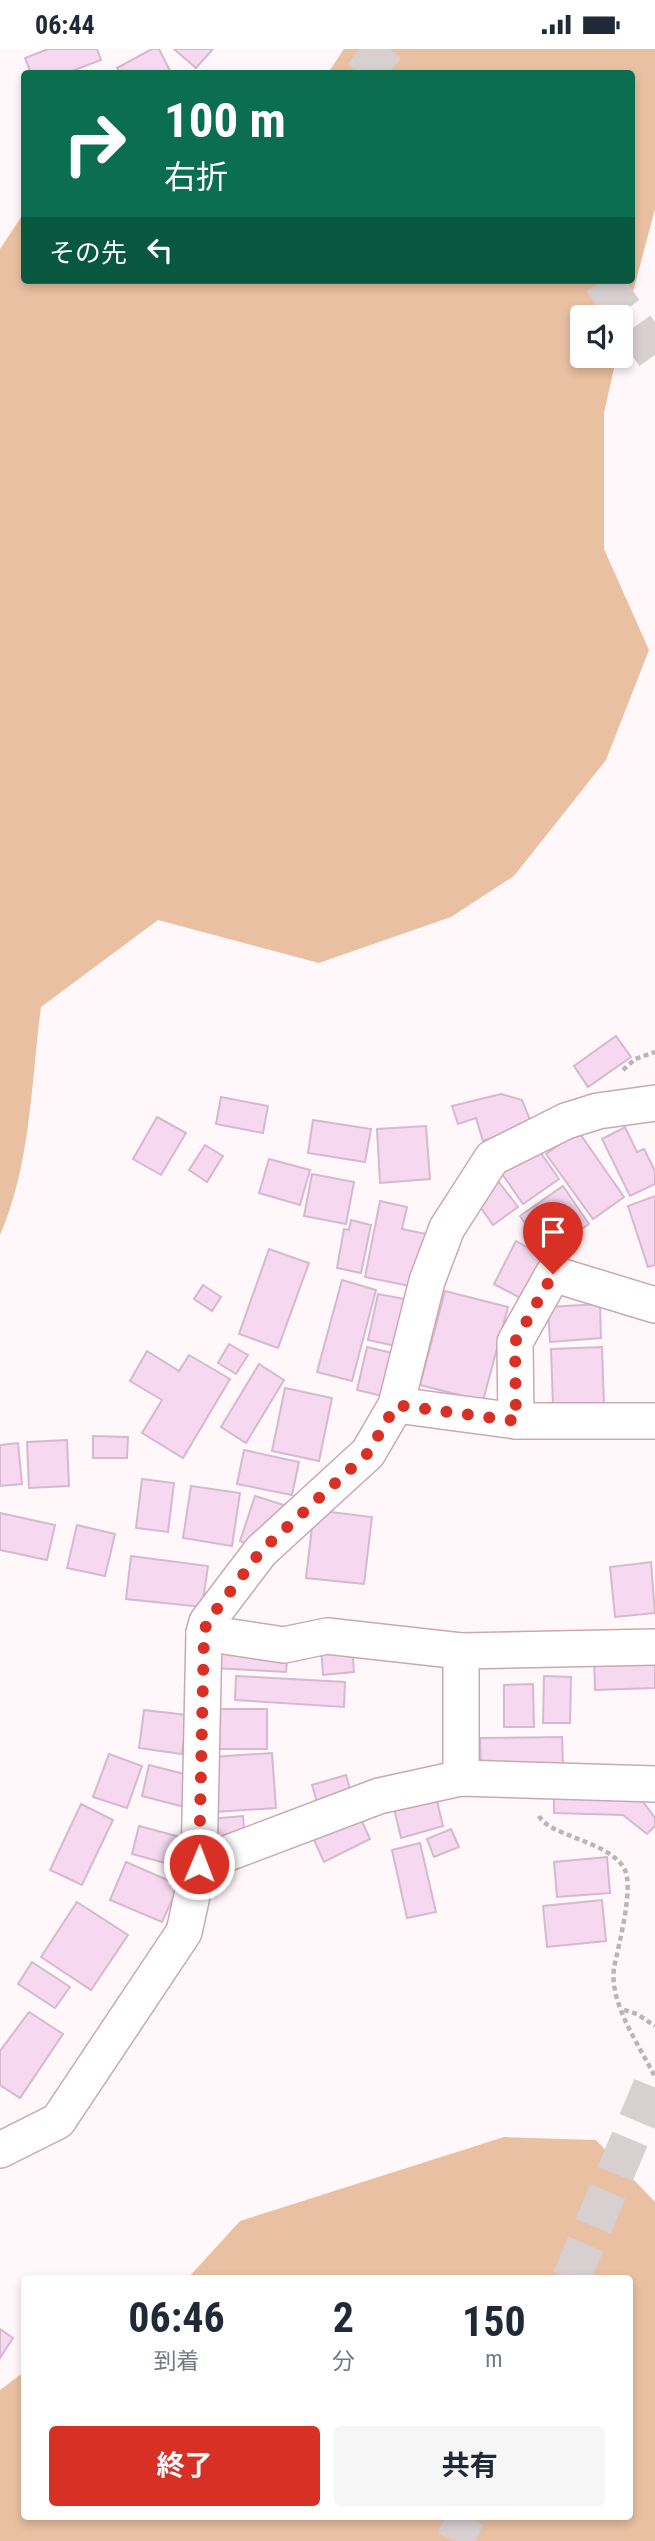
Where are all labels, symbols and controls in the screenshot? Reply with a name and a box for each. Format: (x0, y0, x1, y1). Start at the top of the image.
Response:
text: 06:44 (35, 10, 95, 40)
text: 100 m (164, 92, 286, 149)
icon: right (49, 98, 140, 189)
text: 右折 (164, 158, 228, 196)
icon: left (141, 231, 179, 269)
text: その先 (49, 238, 127, 268)
map controls (570, 305, 633, 368)
button: sound (570, 305, 633, 368)
pin (523, 1202, 583, 1274)
icon: arrive (534, 1213, 572, 1251)
position arrow (162, 1827, 236, 1901)
text: 06:46 (128, 2293, 225, 2342)
text: 2 (333, 2293, 354, 2342)
text: 150 (462, 2297, 526, 2346)
text: m (485, 2346, 503, 2373)
text: 到着 (153, 2348, 199, 2375)
text: 分 (332, 2348, 355, 2375)
button: 終了 (49, 2426, 320, 2506)
button: 共有 (334, 2426, 605, 2506)

